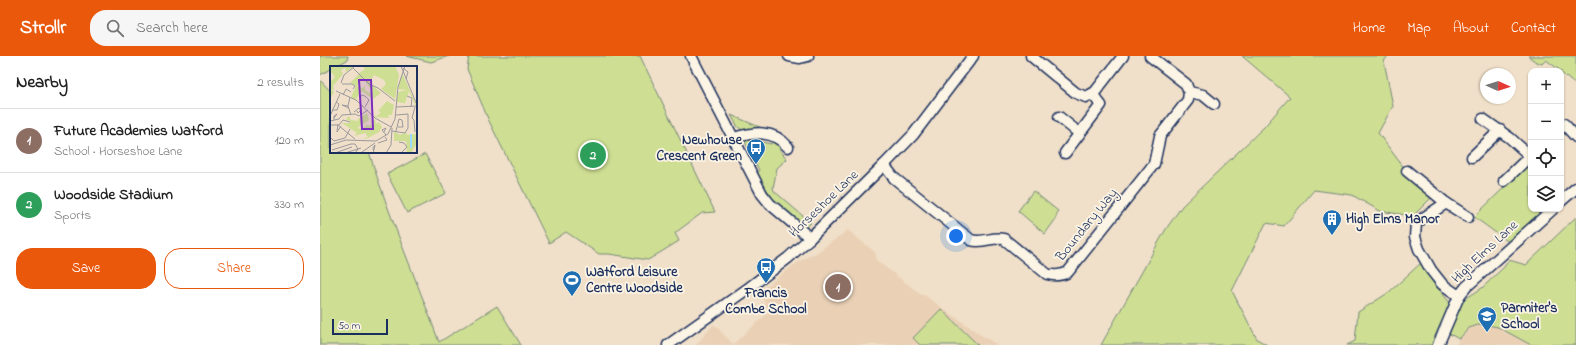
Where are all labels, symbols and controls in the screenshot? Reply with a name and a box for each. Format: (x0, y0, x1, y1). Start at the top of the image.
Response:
search box (90, 10, 370, 46)
text: Strollr (20, 15, 66, 42)
icon: search (104, 17, 126, 39)
text: Search here (136, 17, 208, 39)
text: Home (1353, 18, 1385, 39)
text: Map (1407, 18, 1431, 39)
text: About (1453, 18, 1489, 39)
text: Contact (1511, 18, 1556, 39)
inset map (330, 66, 417, 153)
north arrow (1480, 68, 1516, 104)
map controls (1528, 68, 1564, 212)
button: + (1528, 68, 1564, 104)
text: Nearby (16, 70, 68, 95)
text: 2 results (257, 73, 304, 92)
button: − (1528, 104, 1564, 140)
text: Future Academies Watford (54, 120, 223, 142)
place label: Newhouse Crescent Green (656, 130, 743, 167)
text: 1 (27, 131, 31, 150)
text: 120 m (274, 131, 304, 150)
bus stop icon: Newhouse Crescent Green (745, 137, 767, 165)
pin: 2 (580, 140, 606, 170)
button: locate (1528, 140, 1564, 176)
text: School · Horseshoe Lane (54, 142, 182, 161)
street label: Horseshoe Lane (784, 165, 864, 243)
button: layers (1528, 176, 1564, 212)
text: Woodside Stadium (54, 184, 173, 206)
street label: Boundary Way (1050, 184, 1124, 268)
text: 2 (26, 195, 32, 214)
text: 330 m (274, 195, 304, 214)
text: Sports (54, 206, 91, 225)
building icon: High Elms Manor (1321, 208, 1343, 236)
place label: High Elms Manor (1346, 209, 1440, 232)
street label: High Elms Lane (1447, 215, 1524, 289)
your location (946, 226, 966, 246)
button: Save (16, 248, 156, 289)
button: Share (164, 248, 304, 289)
bus stop icon: Francis Combe School (755, 256, 777, 284)
place label: Watford Leisure Centre Woodside (586, 262, 683, 299)
sports icon: Watford Leisure Centre Woodside (561, 269, 583, 297)
pin: 1 (825, 272, 851, 302)
place label: Francis Combe School (725, 283, 807, 320)
place label: Parmiter's School (1501, 298, 1557, 335)
school or university icon: Parmiter's School (1476, 305, 1498, 333)
scale bar (332, 317, 388, 336)
text: 50 m (338, 318, 360, 334)

